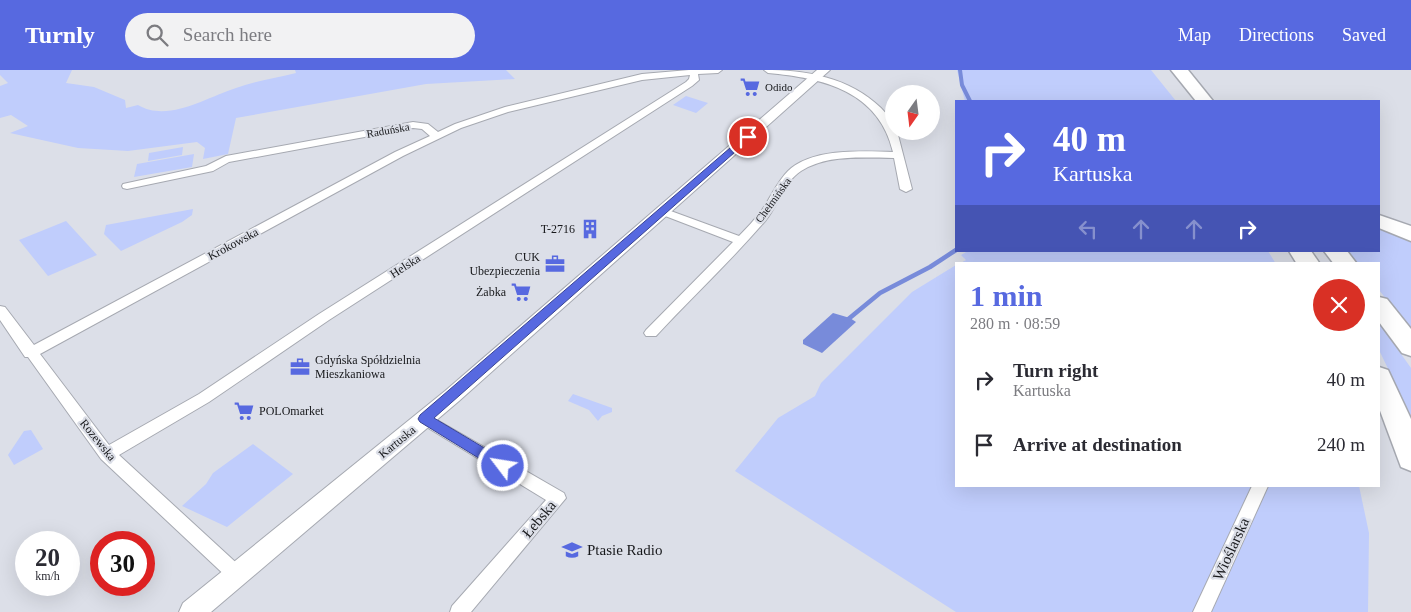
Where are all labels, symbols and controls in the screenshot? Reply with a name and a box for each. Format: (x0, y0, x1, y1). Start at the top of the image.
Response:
search box (125, 13, 475, 58)
icon: search (143, 21, 171, 49)
text: Turnly (25, 22, 95, 48)
text: Search here (183, 24, 272, 45)
text: Map (1178, 25, 1211, 45)
text: Directions (1239, 25, 1314, 45)
text: Saved (1342, 25, 1386, 45)
supermarket icon: Odido (739, 76, 761, 98)
place label: Odido (765, 81, 793, 93)
north arrow (885, 85, 940, 140)
map controls (885, 85, 940, 140)
pin (727, 116, 769, 158)
street label: Raduńska (366, 120, 411, 140)
icon: right (970, 120, 1035, 185)
text: 40 m (1053, 120, 1126, 159)
icon: arrive (734, 123, 762, 151)
text: Kartuska (1053, 161, 1132, 186)
street label: Chełmińska (753, 175, 793, 225)
icon: left (1074, 215, 1102, 243)
icon: ahead (1127, 215, 1155, 243)
icon: ahead (1180, 215, 1208, 243)
icon: right (1233, 215, 1261, 243)
building icon: T-2716 (579, 218, 601, 240)
place label: T-2716 (541, 222, 575, 236)
street label: Krokowska (205, 225, 261, 263)
place label: CUK Ubezpieczenia (469, 250, 541, 278)
street label: Helska (387, 251, 423, 281)
office icon: CUK Ubezpieczenia (544, 253, 566, 275)
text: 1 min (970, 279, 1043, 312)
button: close (1313, 279, 1365, 331)
supermarket icon: Żabka (510, 281, 532, 303)
place label: Żabka (476, 285, 507, 299)
text: 280 m · 08:59 (970, 315, 1060, 332)
place label: Gdyńska Spółdzielnia Mieszkaniowa (315, 353, 421, 381)
office icon: Gdyńska Spółdzielnia Mieszkaniowa (289, 356, 311, 378)
text: Turn right (1013, 360, 1098, 381)
icon: right (970, 366, 998, 394)
text: 40 m (1326, 369, 1365, 390)
text: Kartuska (1013, 382, 1071, 399)
supermarket icon: POLOmarket (233, 400, 255, 422)
place label: POLOmarket (259, 404, 324, 418)
street label: Rozewska (77, 416, 119, 464)
street label: Kartuska (376, 423, 419, 461)
icon: arrive (970, 431, 998, 459)
text: Arrive at destination (1013, 434, 1182, 455)
text: 240 m (1317, 434, 1365, 455)
position arrow (476, 439, 528, 491)
street label: Łebska (519, 497, 559, 541)
street label: Wioślarska (1210, 515, 1253, 583)
speed limit sign: 30 (90, 531, 155, 596)
school or university icon: Ptasie Radio (561, 539, 583, 561)
place label: Ptasie Radio (587, 542, 662, 558)
text: 20 (35, 544, 60, 571)
text: km/h (35, 569, 60, 583)

